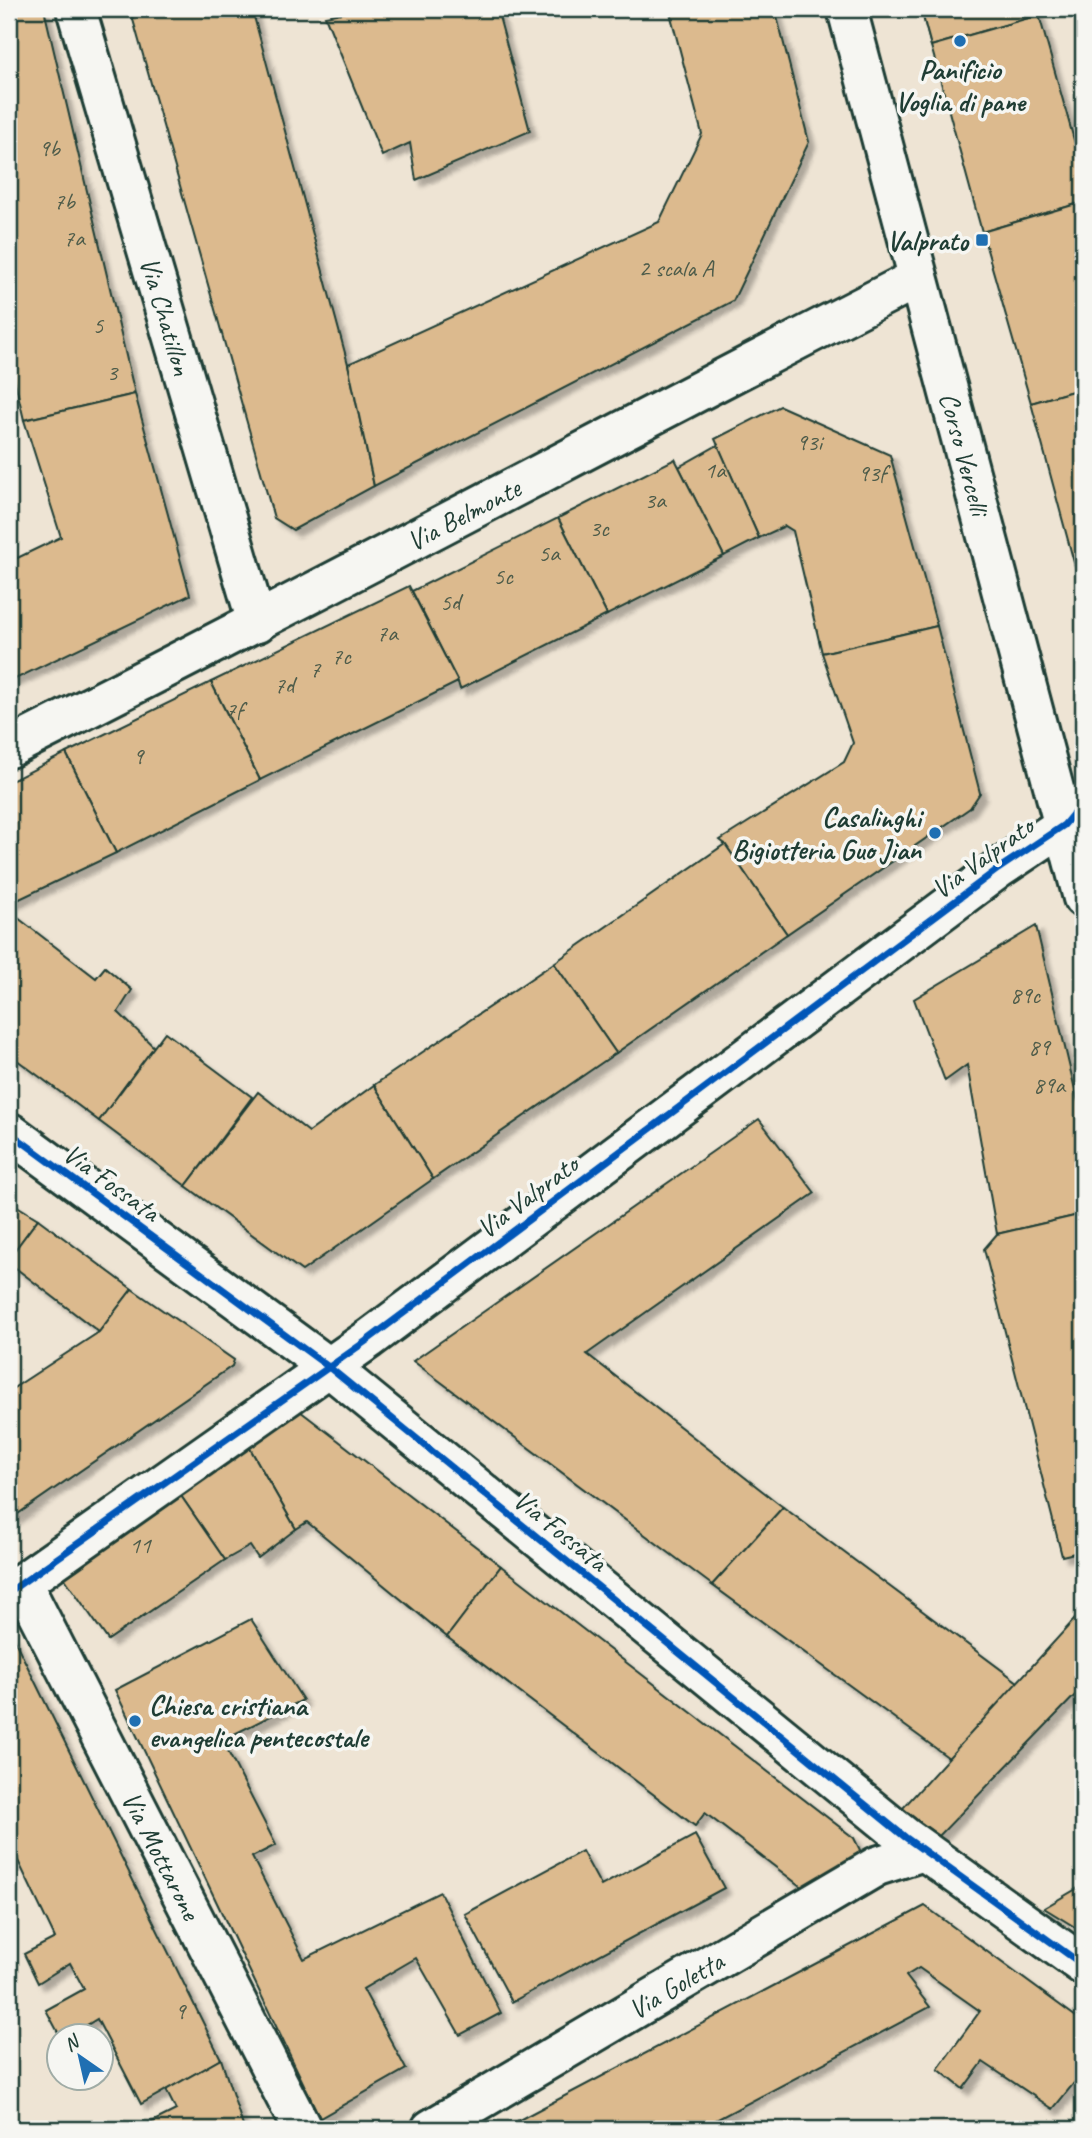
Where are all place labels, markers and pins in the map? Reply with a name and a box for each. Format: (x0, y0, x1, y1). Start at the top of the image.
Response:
marker: Panificio Voglia di pane (952, 33, 968, 49)
place label: Panificio Voglia di pane (895, 52, 1028, 119)
place label: Valprato (887, 223, 970, 258)
marker: Valprato (974, 232, 990, 248)
place label: Casalinghi Bigiotteria Guo Jian (732, 800, 925, 867)
marker: Casalinghi Bigiotteria Guo Jian (927, 825, 943, 841)
place label: Chiesa cristiana evangelica pentecostale (149, 1688, 370, 1755)
marker: Chiesa cristiana evangelica pentecostale (127, 1713, 143, 1729)

